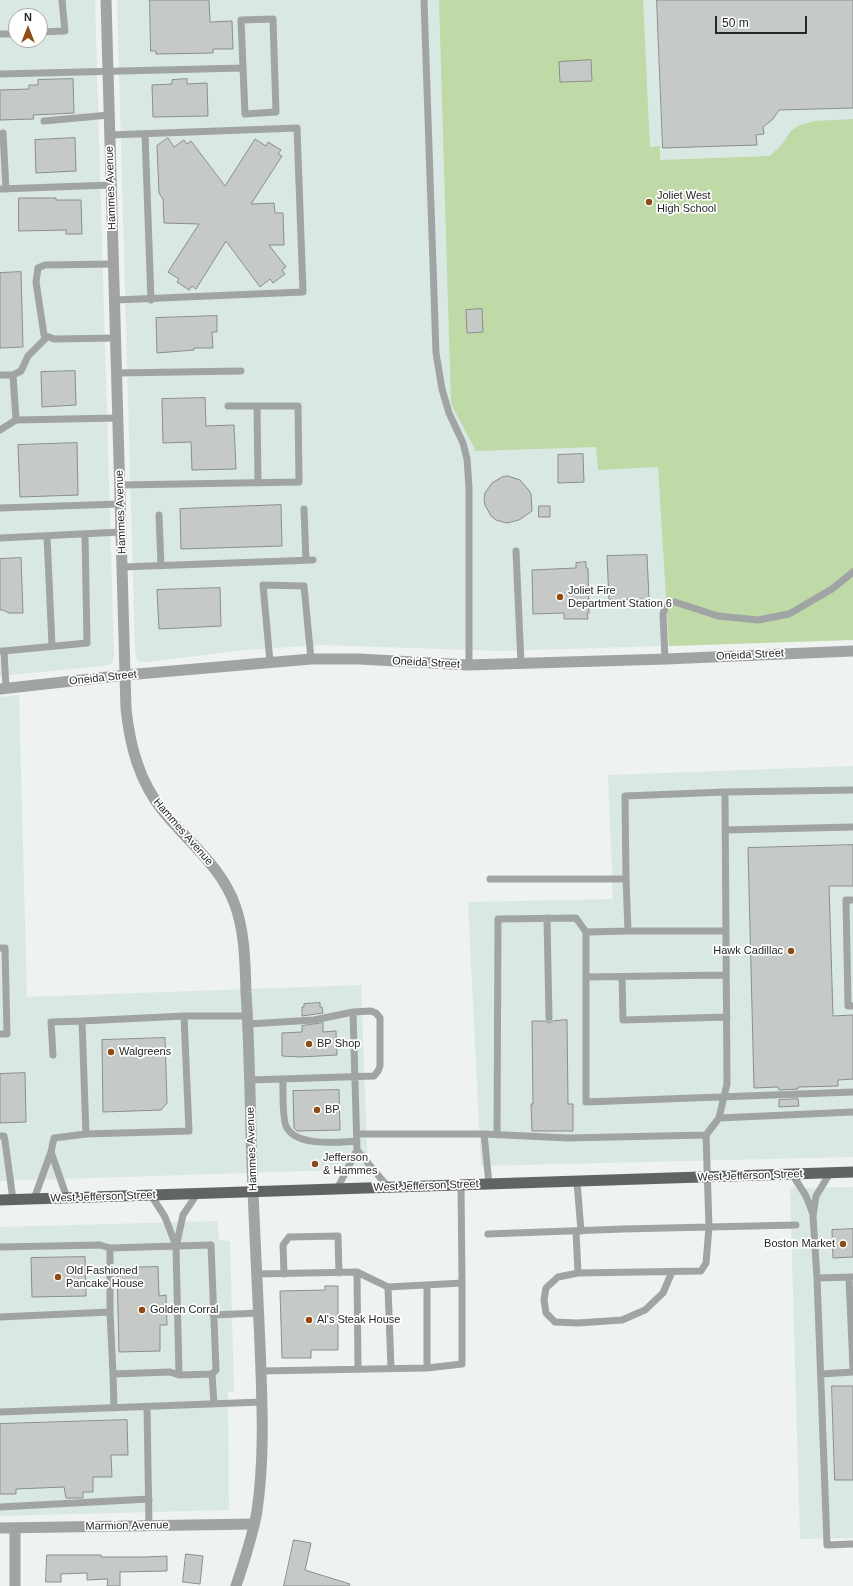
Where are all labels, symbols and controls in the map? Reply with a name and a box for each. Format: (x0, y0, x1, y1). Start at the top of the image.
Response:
north arrow (8, 8, 48, 48)
scale bar (717, 8, 809, 34)
text: N (24, 11, 32, 23)
text: 50 m (722, 16, 749, 30)
street label: Hammes Avenue (103, 146, 119, 230)
place label: Joliet West High School (657, 189, 716, 215)
marker: Joliet West High School (644, 197, 654, 207)
street label: Hammes Avenue (113, 470, 129, 554)
place label: Joliet Fire Department Station 6 (568, 584, 672, 610)
marker: Joliet Fire Department Station 6 (555, 592, 565, 602)
street label: Oneida Street (716, 647, 784, 663)
street label: Oneida Street (392, 655, 460, 671)
street label: Oneida Street (69, 668, 137, 688)
street label: Hammes Avenue (150, 796, 216, 868)
place label: Hawk Cadillac (713, 944, 783, 958)
marker: Hawk Cadillac (786, 946, 796, 956)
place label: BP Shop (317, 1037, 360, 1051)
marker: BP Shop (304, 1039, 314, 1049)
place label: Walgreens (119, 1045, 171, 1059)
marker: Walgreens (106, 1047, 116, 1057)
place label: BP (325, 1103, 340, 1117)
marker: BP (312, 1105, 322, 1115)
street label: Hammes Avenue (244, 1107, 260, 1191)
place label: Jefferson & Hammes (323, 1151, 377, 1177)
marker: Jefferson & Hammes (310, 1159, 320, 1169)
street label: West Jefferson Street (697, 1168, 803, 1184)
street label: West Jefferson Street (373, 1178, 479, 1194)
street label: West Jefferson Street (50, 1189, 156, 1205)
place label: Boston Market (764, 1237, 835, 1251)
marker: Boston Market (838, 1239, 848, 1249)
place label: Old Fashioned Pancake House (66, 1264, 144, 1290)
marker: Old Fashioned Pancake House (53, 1272, 63, 1282)
place label: Golden Corral (150, 1303, 218, 1317)
marker: Golden Corral (137, 1305, 147, 1315)
place label: Al's Steak House (317, 1313, 400, 1327)
marker: Al's Steak House (304, 1315, 314, 1325)
street label: Marmion Avenue (85, 1519, 169, 1533)

